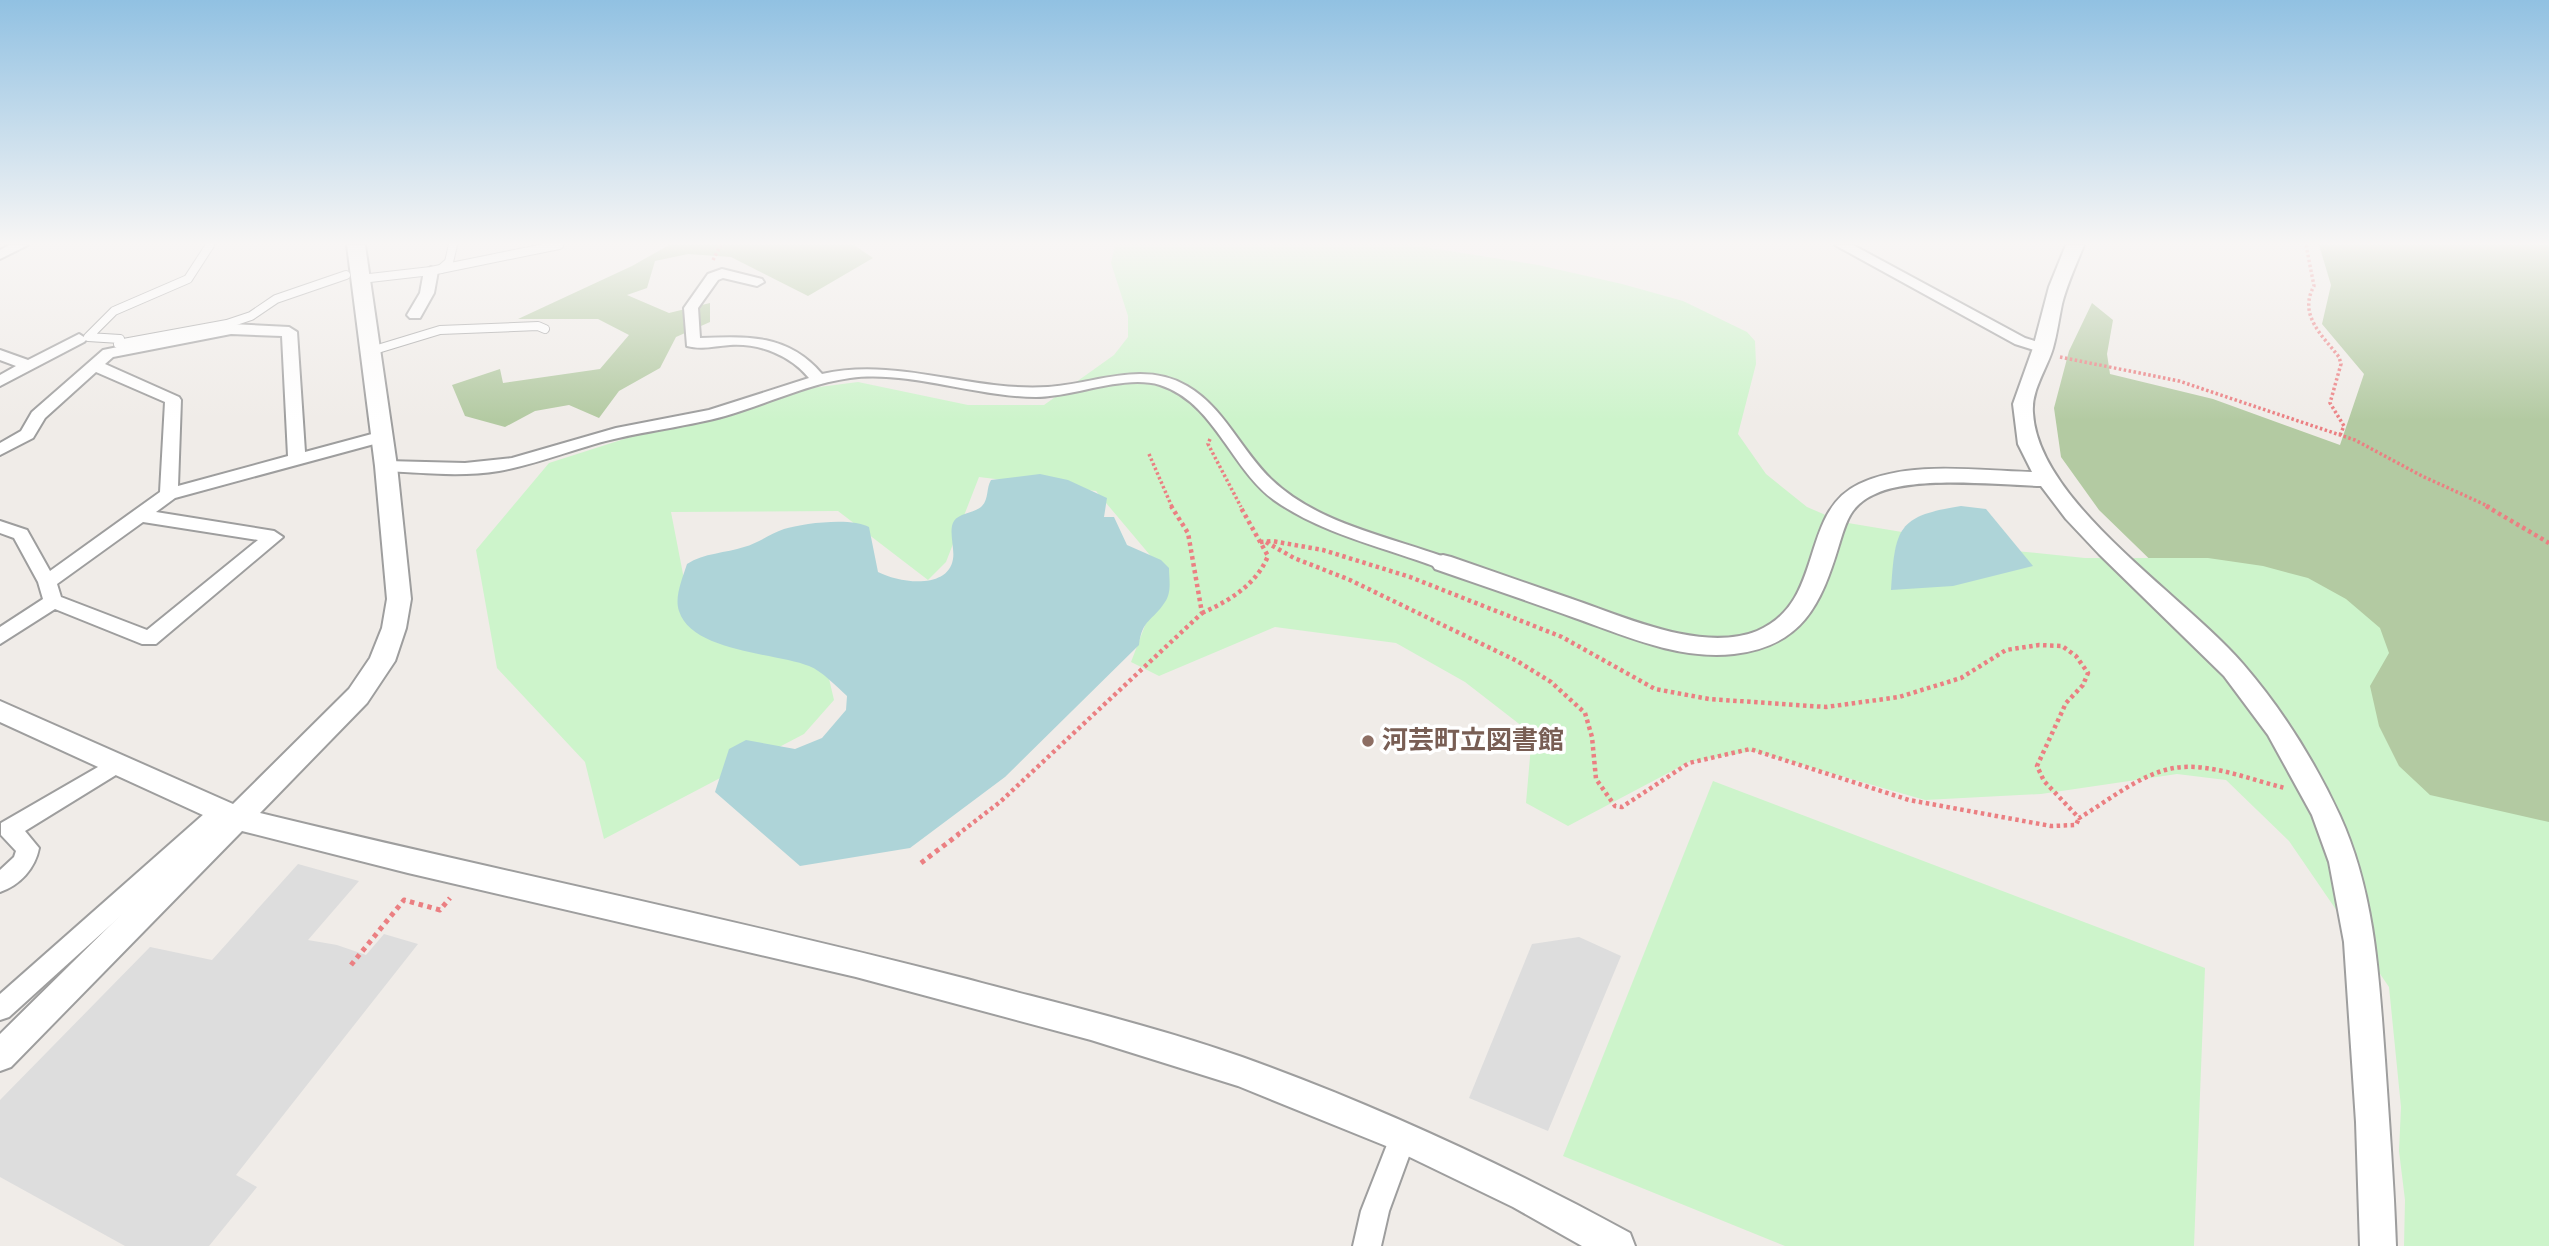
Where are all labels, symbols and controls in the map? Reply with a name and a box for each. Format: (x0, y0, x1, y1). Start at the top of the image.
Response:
place label: 河芸町立図書館 (1382, 726, 1564, 757)
marker: 河芸町立図書館 (1360, 733, 1376, 749)

